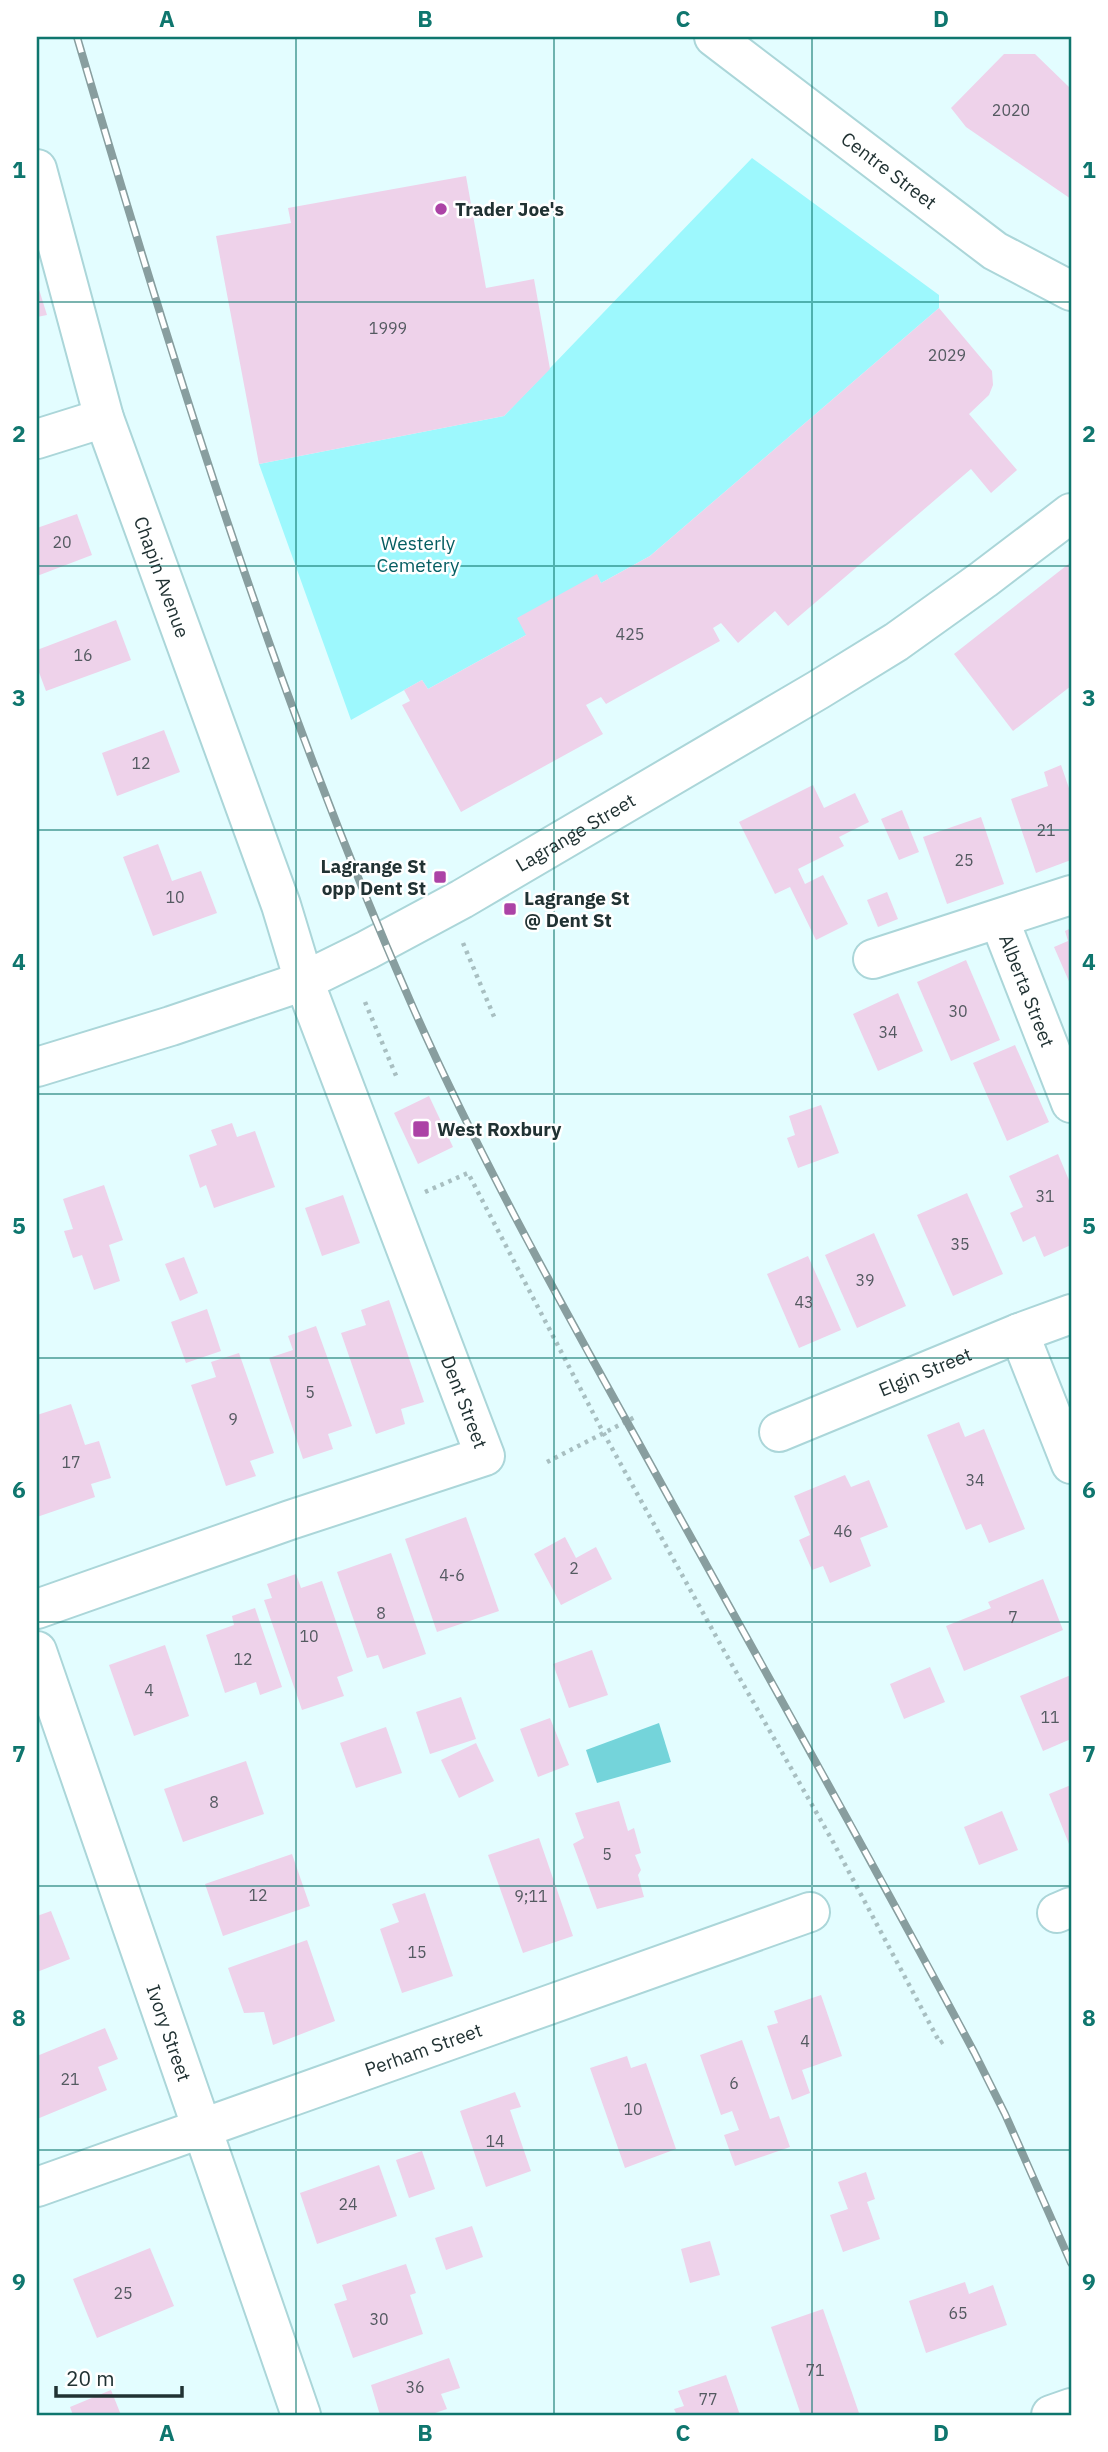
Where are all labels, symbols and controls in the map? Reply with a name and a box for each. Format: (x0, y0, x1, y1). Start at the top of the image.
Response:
text: A (159, 3, 175, 33)
text: B (417, 3, 433, 33)
text: C (676, 3, 691, 33)
text: D (933, 3, 949, 33)
house number: 2020 (992, 100, 1030, 120)
street label: Centre Street (837, 126, 942, 214)
text: 1 (12, 154, 26, 184)
text: 1 (1082, 154, 1096, 184)
place label: Trader Joe's (455, 197, 564, 221)
marker: Trader Joe's (433, 201, 449, 217)
house number: 1999 (369, 318, 407, 338)
house number: 2029 (928, 345, 966, 365)
text: 2 (12, 418, 26, 448)
text: 2 (1082, 418, 1096, 448)
street label: Chapin Avenue (129, 513, 195, 641)
park label: Westerly Cemetery (377, 531, 460, 577)
house number: 20 (52, 532, 72, 552)
house number: 425 (616, 624, 644, 644)
house number: 16 (73, 645, 93, 665)
text: 3 (12, 682, 26, 712)
text: 3 (1082, 682, 1096, 712)
house number: 12 (131, 753, 151, 773)
street label: Lagrange Street (511, 788, 639, 877)
house number: 21 (1036, 820, 1056, 840)
house number: 25 (954, 850, 974, 870)
place label: Lagrange St opp Dent St (320, 854, 426, 900)
marker: Lagrange St opp Dent St (432, 869, 448, 885)
place label: Lagrange St @ Dent St (524, 886, 630, 932)
house number: 10 (165, 887, 185, 907)
marker: Lagrange St @ Dent St (502, 901, 518, 917)
street label: Alberta Street (994, 931, 1060, 1051)
text: 4 (12, 946, 26, 976)
text: 4 (1082, 946, 1096, 976)
house number: 30 (948, 1001, 968, 1021)
house number: 34 (878, 1022, 898, 1042)
place label: West Roxbury (437, 1117, 562, 1141)
marker: West Roxbury (411, 1119, 431, 1139)
house number: 31 (1035, 1186, 1055, 1206)
text: 5 (12, 1210, 26, 1240)
text: 5 (1082, 1210, 1096, 1240)
house number: 35 (950, 1234, 970, 1254)
house number: 39 (855, 1270, 875, 1290)
house number: 43 (794, 1292, 814, 1312)
street label: Elgin Street (875, 1342, 975, 1402)
street label: Dent Street (436, 1352, 493, 1452)
house number: 5 (305, 1382, 315, 1402)
house number: 9 (228, 1409, 238, 1429)
house number: 17 (61, 1452, 81, 1472)
house number: 34 (965, 1470, 985, 1490)
text: 6 (12, 1474, 26, 1504)
text: 6 (1082, 1474, 1096, 1504)
house number: 46 (833, 1521, 853, 1541)
house number: 2 (569, 1558, 579, 1578)
house number: 4-6 (439, 1565, 465, 1585)
house number: 8 (376, 1603, 386, 1623)
house number: 7 (1008, 1607, 1018, 1627)
house number: 10 (299, 1626, 319, 1646)
house number: 12 (233, 1649, 253, 1669)
house number: 4 (144, 1680, 154, 1700)
house number: 11 (1040, 1707, 1060, 1727)
text: 7 (12, 1738, 26, 1768)
text: 7 (1082, 1738, 1096, 1768)
house number: 8 (209, 1792, 219, 1812)
house number: 5 (602, 1844, 612, 1864)
house number: 12 (248, 1885, 268, 1905)
house number: 9;11 (514, 1886, 548, 1906)
house number: 15 (407, 1942, 427, 1962)
street label: Ivory Street (141, 1981, 197, 2084)
text: 8 (12, 2002, 26, 2032)
text: 8 (1082, 2002, 1096, 2032)
street label: Perham Street (361, 2018, 485, 2081)
house number: 4 (800, 2031, 810, 2051)
house number: 21 (60, 2069, 80, 2089)
house number: 6 (729, 2073, 739, 2093)
house number: 10 (623, 2099, 643, 2119)
house number: 14 (485, 2131, 505, 2151)
house number: 24 (338, 2194, 358, 2214)
text: 9 (12, 2266, 26, 2296)
text: 9 (1082, 2266, 1096, 2296)
house number: 25 (113, 2283, 133, 2303)
house number: 65 (948, 2303, 968, 2323)
house number: 30 (369, 2309, 389, 2329)
scale bar (56, 2354, 182, 2398)
house number: 71 (805, 2360, 825, 2380)
text: 20 m (66, 2364, 115, 2392)
house number: 36 (405, 2377, 425, 2397)
house number: 77 (698, 2389, 718, 2409)
text: A (159, 2417, 175, 2447)
text: B (417, 2417, 433, 2447)
text: C (676, 2417, 691, 2447)
text: D (933, 2417, 949, 2447)

